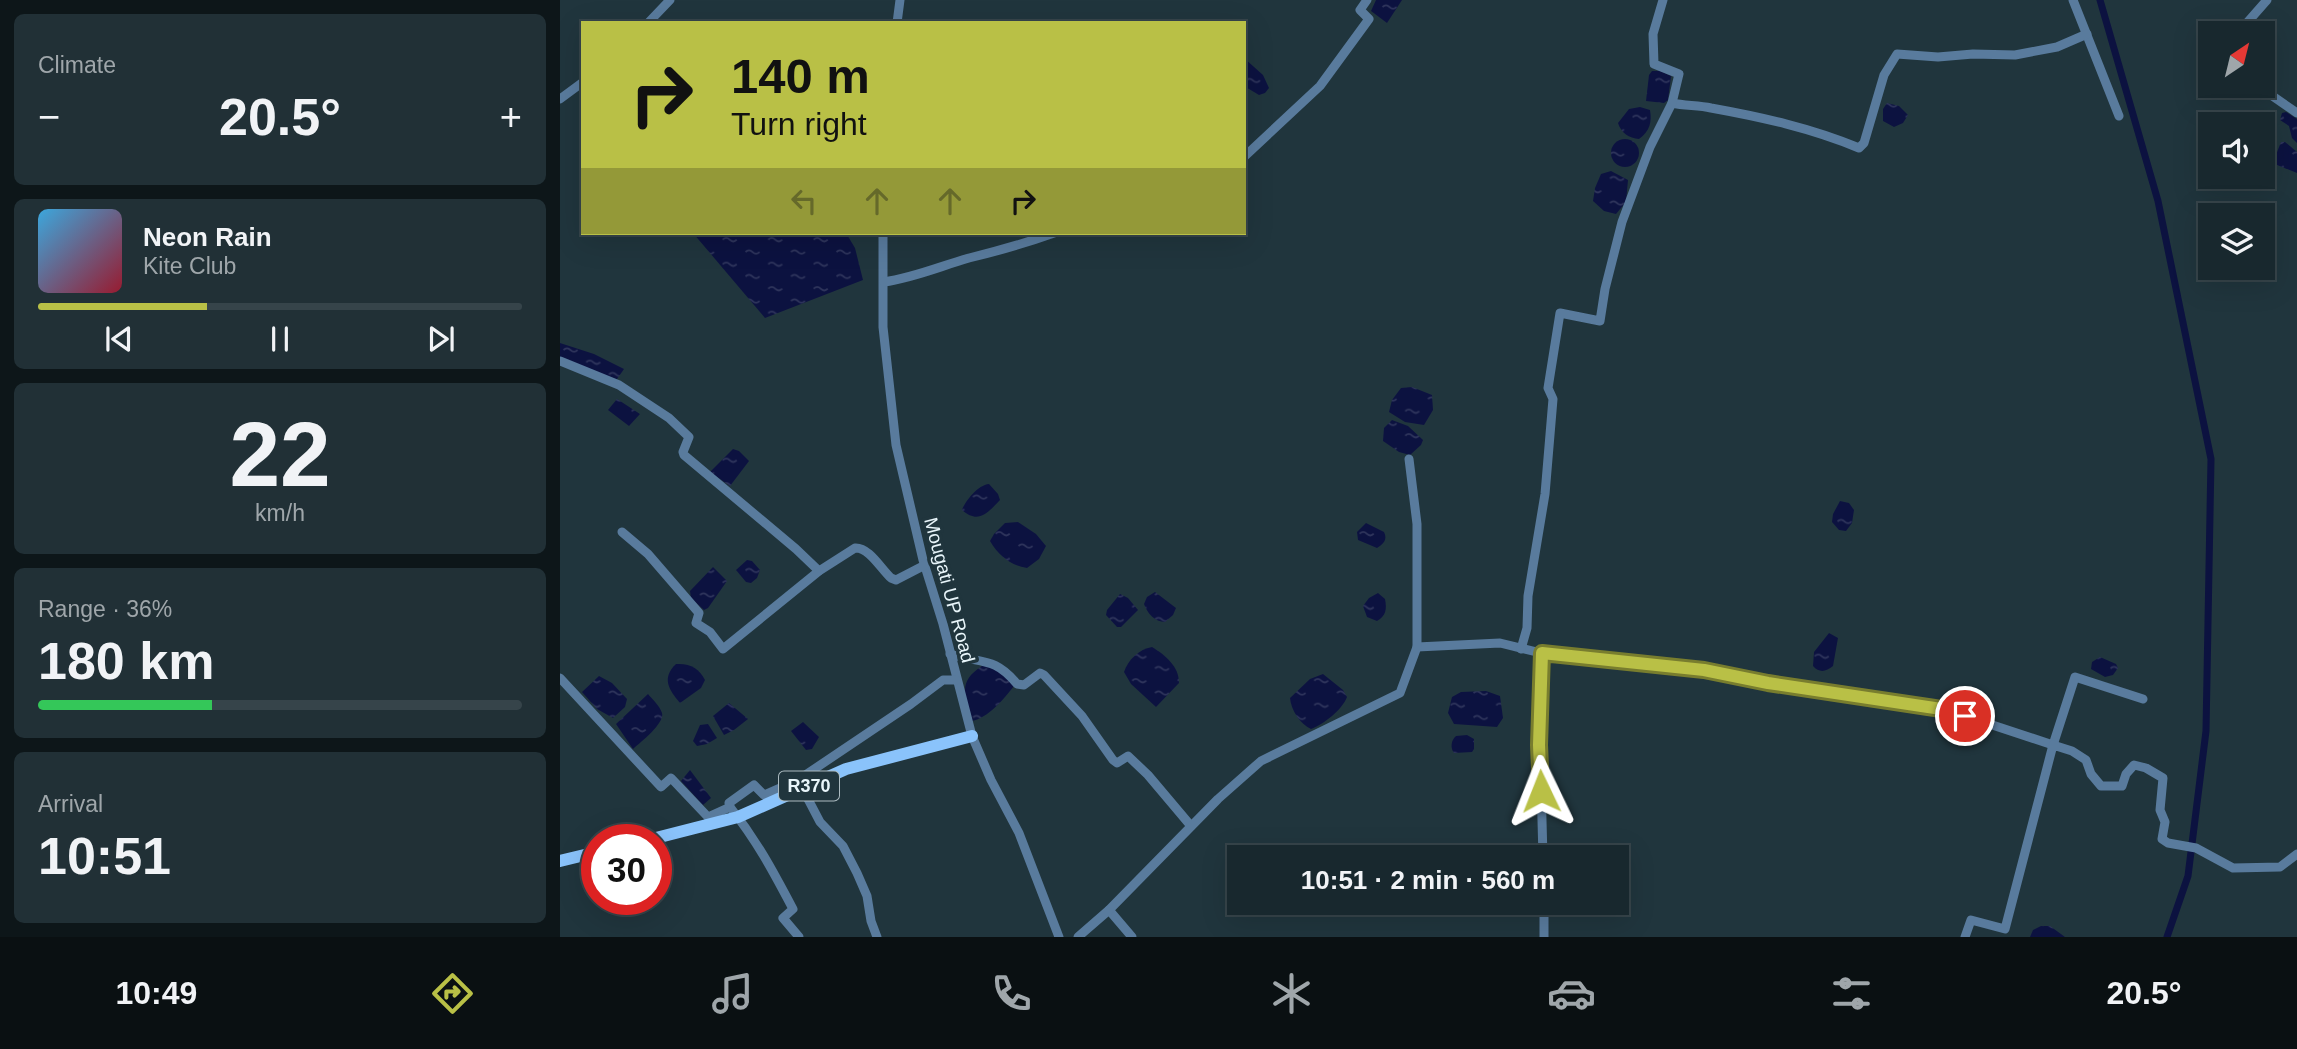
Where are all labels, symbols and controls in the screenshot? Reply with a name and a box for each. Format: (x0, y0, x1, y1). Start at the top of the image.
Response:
north arrow (2198, 21, 2275, 98)
map controls (2198, 21, 2275, 280)
icon: right (616, 49, 707, 140)
text: 140 m (731, 49, 870, 103)
text: Climate (38, 52, 116, 78)
text: 20.5° (219, 88, 341, 146)
text: − (38, 96, 60, 138)
text: + (500, 96, 522, 138)
text: Turn right (731, 106, 867, 142)
button: sound (2198, 112, 2275, 189)
icon: left (785, 182, 823, 220)
icon: ahead (858, 182, 896, 220)
icon: ahead (931, 182, 969, 220)
icon: right (1004, 182, 1042, 220)
button: layers (2198, 203, 2275, 280)
text: Neon Rain (143, 222, 272, 252)
text: Kite Club (143, 253, 236, 279)
icon: previous (100, 320, 138, 358)
icon: pause (261, 320, 299, 358)
icon: next (422, 320, 460, 358)
text: 22 (229, 404, 331, 505)
text: km/h (255, 500, 305, 526)
street label: Mougati UP Road (920, 515, 979, 665)
text: Range · 36% (38, 596, 172, 622)
text: 180 km (38, 632, 214, 690)
pin (1935, 686, 1995, 746)
icon: arrive (1946, 697, 1984, 735)
position arrow (1504, 754, 1578, 828)
road number: R370 (779, 772, 839, 800)
text: Arrival (38, 791, 103, 817)
speed limit sign: 30 (581, 824, 672, 915)
text: 10:51 (38, 827, 171, 885)
text: 10:51 · 2 min · 560 m (1301, 865, 1555, 895)
icon: directions (428, 969, 477, 1018)
icon: music (708, 969, 757, 1018)
icon: phone (987, 969, 1036, 1018)
icon: climate (1267, 969, 1316, 1018)
icon: car (1547, 969, 1596, 1018)
icon: filters (1827, 969, 1876, 1018)
text: 10:49 (115, 975, 197, 1011)
text: 20.5° (2106, 975, 2182, 1011)

